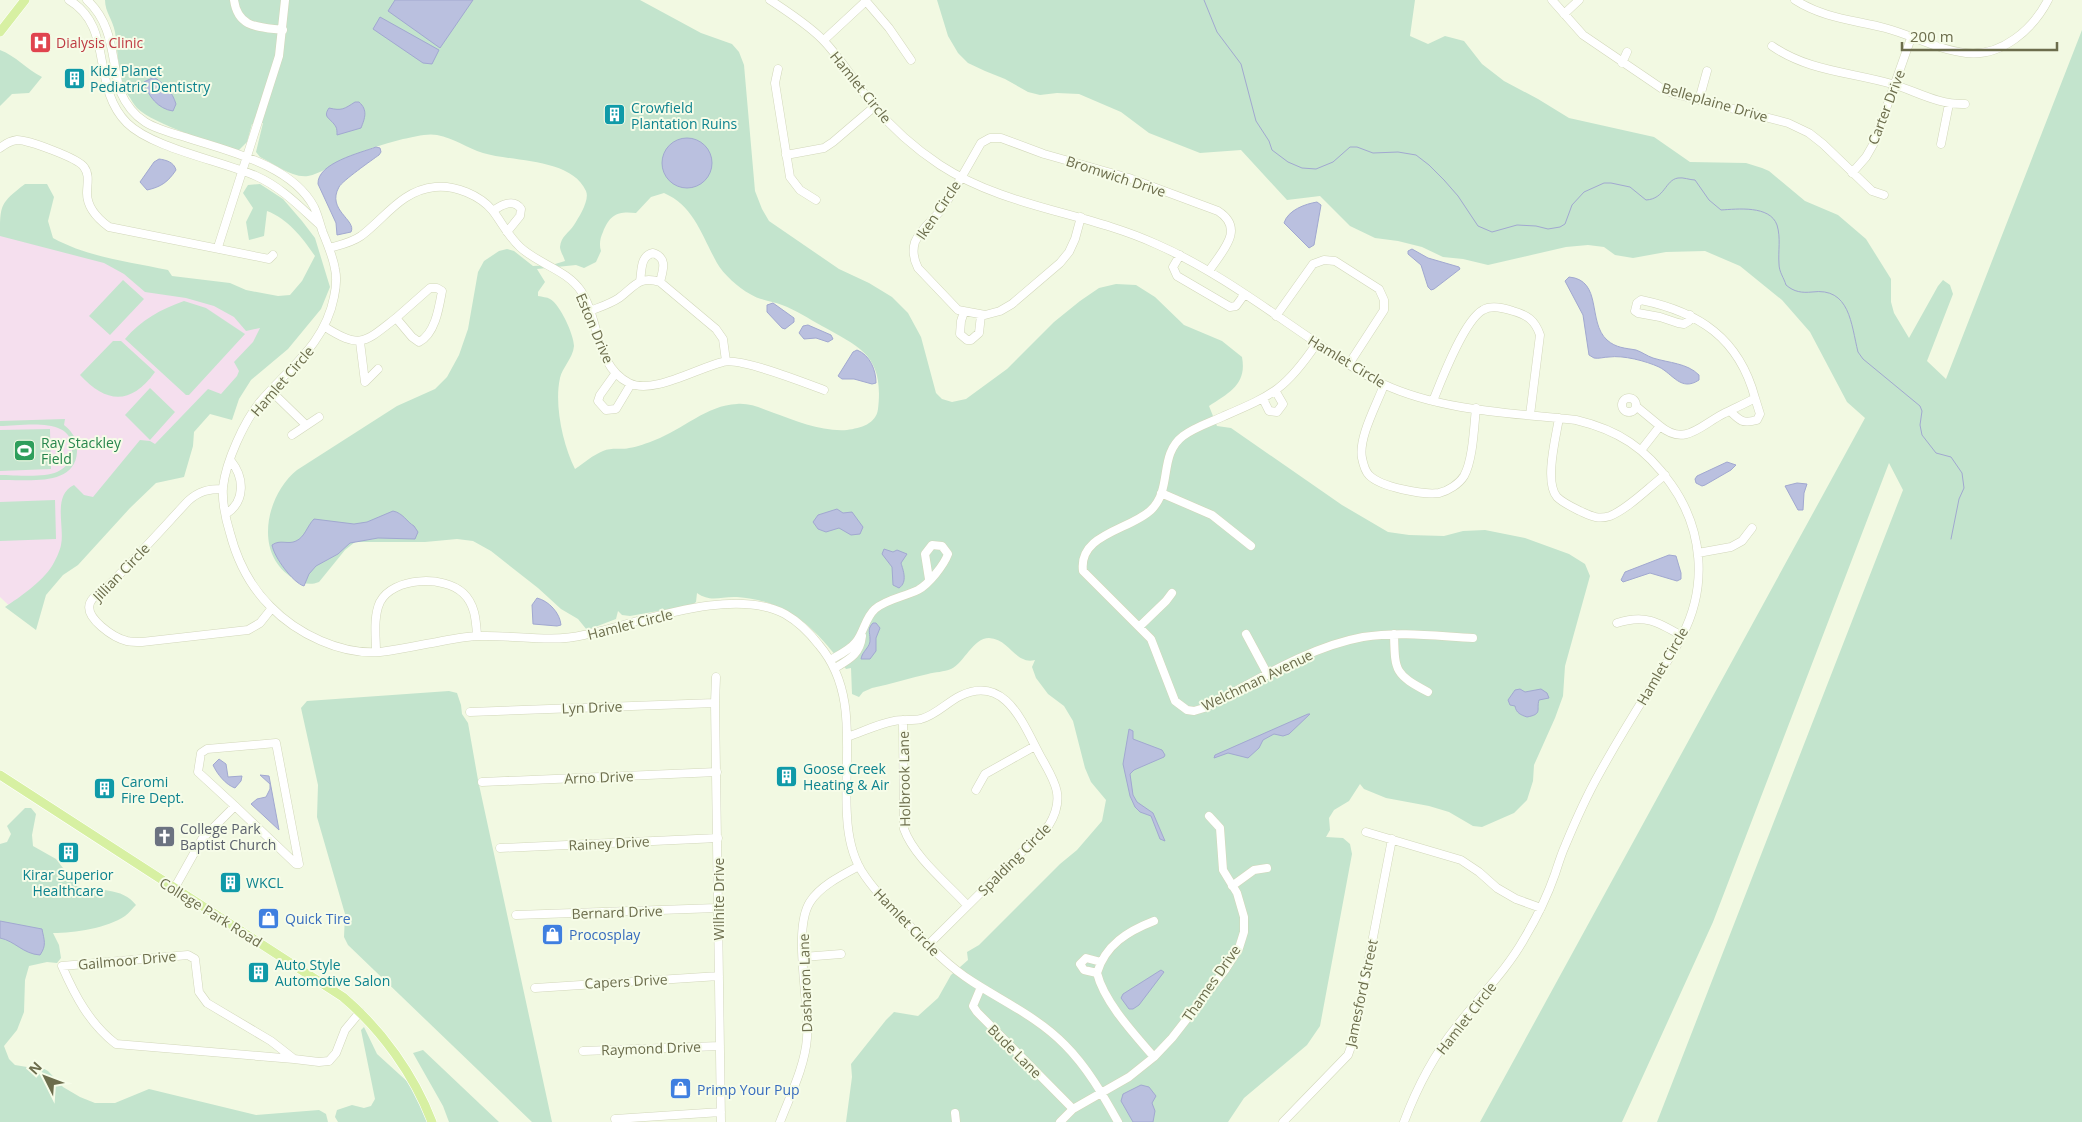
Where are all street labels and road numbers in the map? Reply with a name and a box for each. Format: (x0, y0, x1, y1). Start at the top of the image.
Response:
street label: Hamlet Circle (826, 47, 896, 127)
street label: Carter Drive (1863, 67, 1909, 147)
street label: Belleplaine Drive (1660, 78, 1770, 126)
street label: Bromwich Drive (1064, 151, 1168, 201)
street label: Iken Circle (911, 177, 965, 243)
street label: Eston Drive (572, 290, 618, 366)
street label: Hamlet Circle (1305, 330, 1389, 392)
street label: Hamlet Circle (246, 342, 318, 420)
street label: Jillian Circle (87, 539, 154, 607)
street label: Hamlet Circle (585, 604, 675, 644)
street label: Hamlet Circle (1632, 623, 1692, 709)
street label: Welchman Avenue (1198, 645, 1316, 715)
street label: Lyn Drive (561, 696, 623, 718)
street label: Holbrook Lane (894, 731, 914, 827)
street label: Arno Drive (564, 766, 634, 788)
street label: Spalding Circle (973, 818, 1055, 900)
street label: Rainey Drive (568, 831, 650, 855)
street label: Wilhite Drive (709, 857, 728, 940)
street label: College Park Road (156, 873, 266, 951)
street label: Hamlet Circle (870, 884, 944, 960)
street label: Bernard Drive (571, 901, 663, 923)
street label: Dasharon Lane (794, 933, 816, 1033)
street label: Jamesford Street (1340, 938, 1382, 1050)
street label: Thames Drive (1178, 941, 1245, 1025)
street label: Gailmoor Drive (77, 946, 177, 974)
street label: Capers Drive (584, 969, 668, 993)
street label: Hamlet Circle (1432, 978, 1500, 1058)
street label: Bude Lane (984, 1020, 1046, 1082)
street label: Raymond Drive (601, 1037, 701, 1059)

